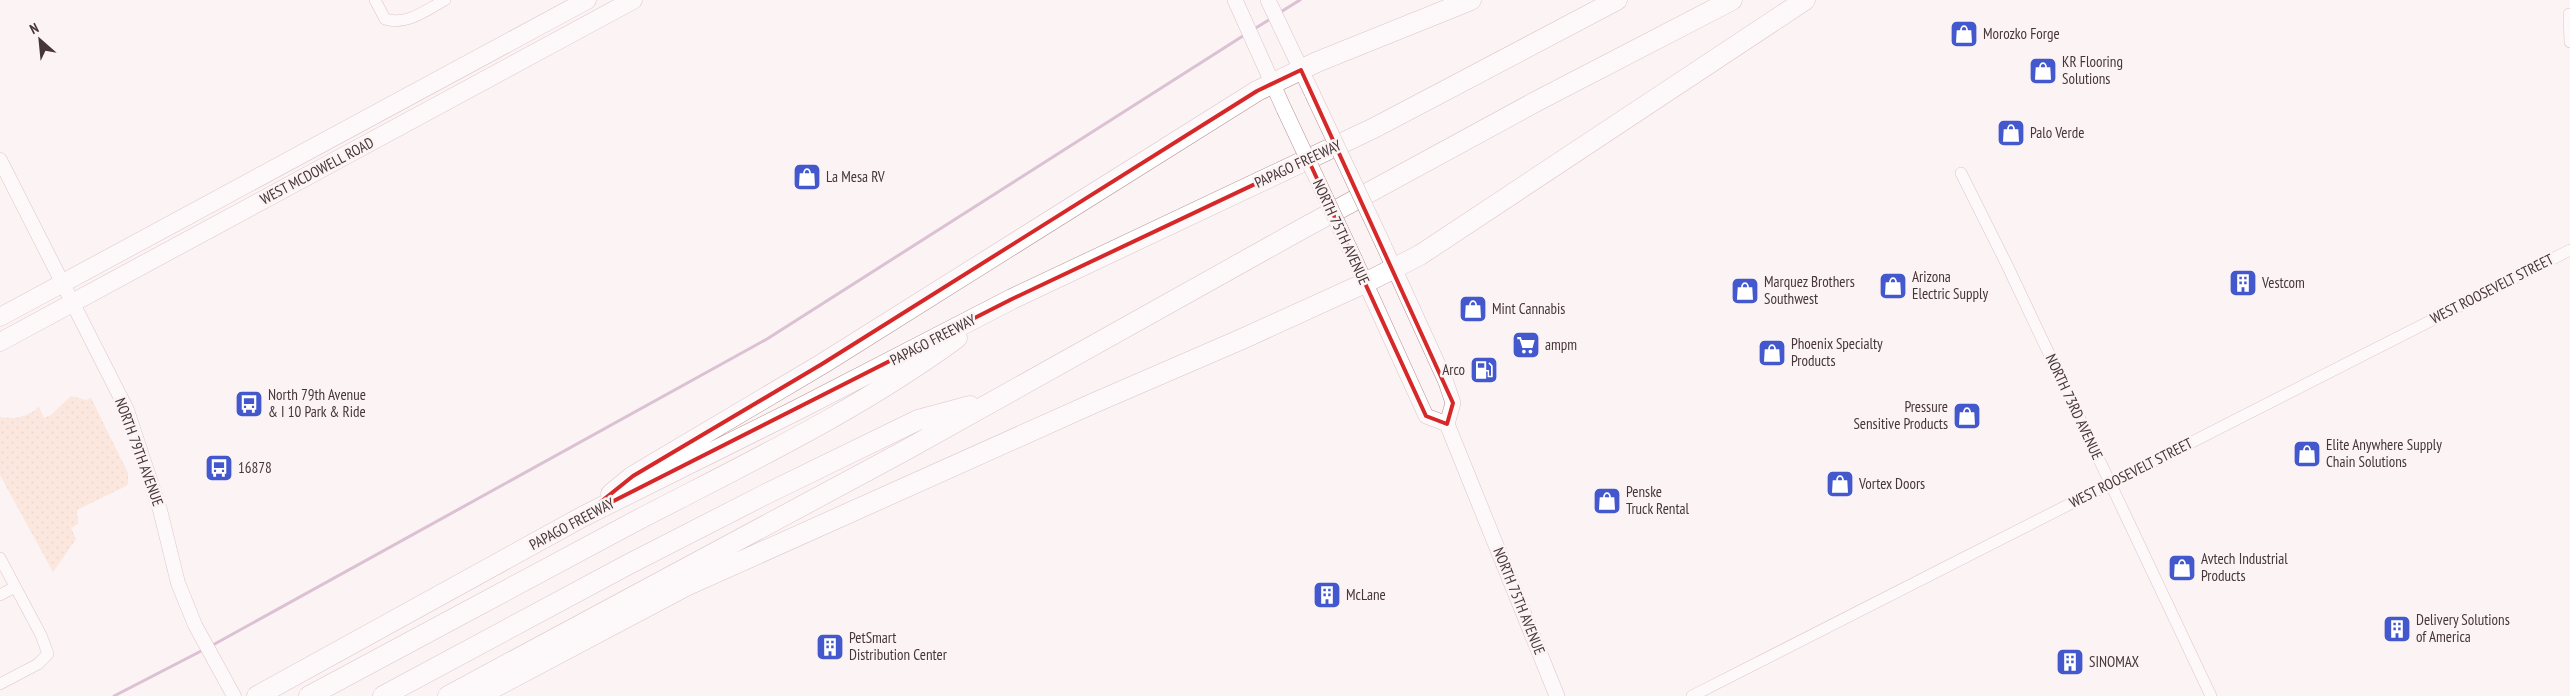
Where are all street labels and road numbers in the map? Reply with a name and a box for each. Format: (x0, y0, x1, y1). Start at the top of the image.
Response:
street label: WEST MCDOWELL ROAD (257, 133, 377, 209)
street label: PAPAGO FREEWAY (1251, 135, 1344, 192)
street label: NORTH 75TH AVENUE (1309, 176, 1374, 287)
street label: WEST ROOSEVELT STREET (2427, 249, 2557, 328)
street label: PAPAGO FREEWAY (887, 310, 979, 369)
street label: NORTH 73RD AVENUE (2042, 351, 2107, 463)
street label: NORTH 79TH AVENUE (111, 395, 168, 509)
street label: WEST ROOSEVELT STREET (2066, 433, 2196, 512)
street label: PAPAGO FREEWAY (526, 493, 618, 554)
street label: NORTH 75TH AVENUE (1489, 544, 1550, 657)

